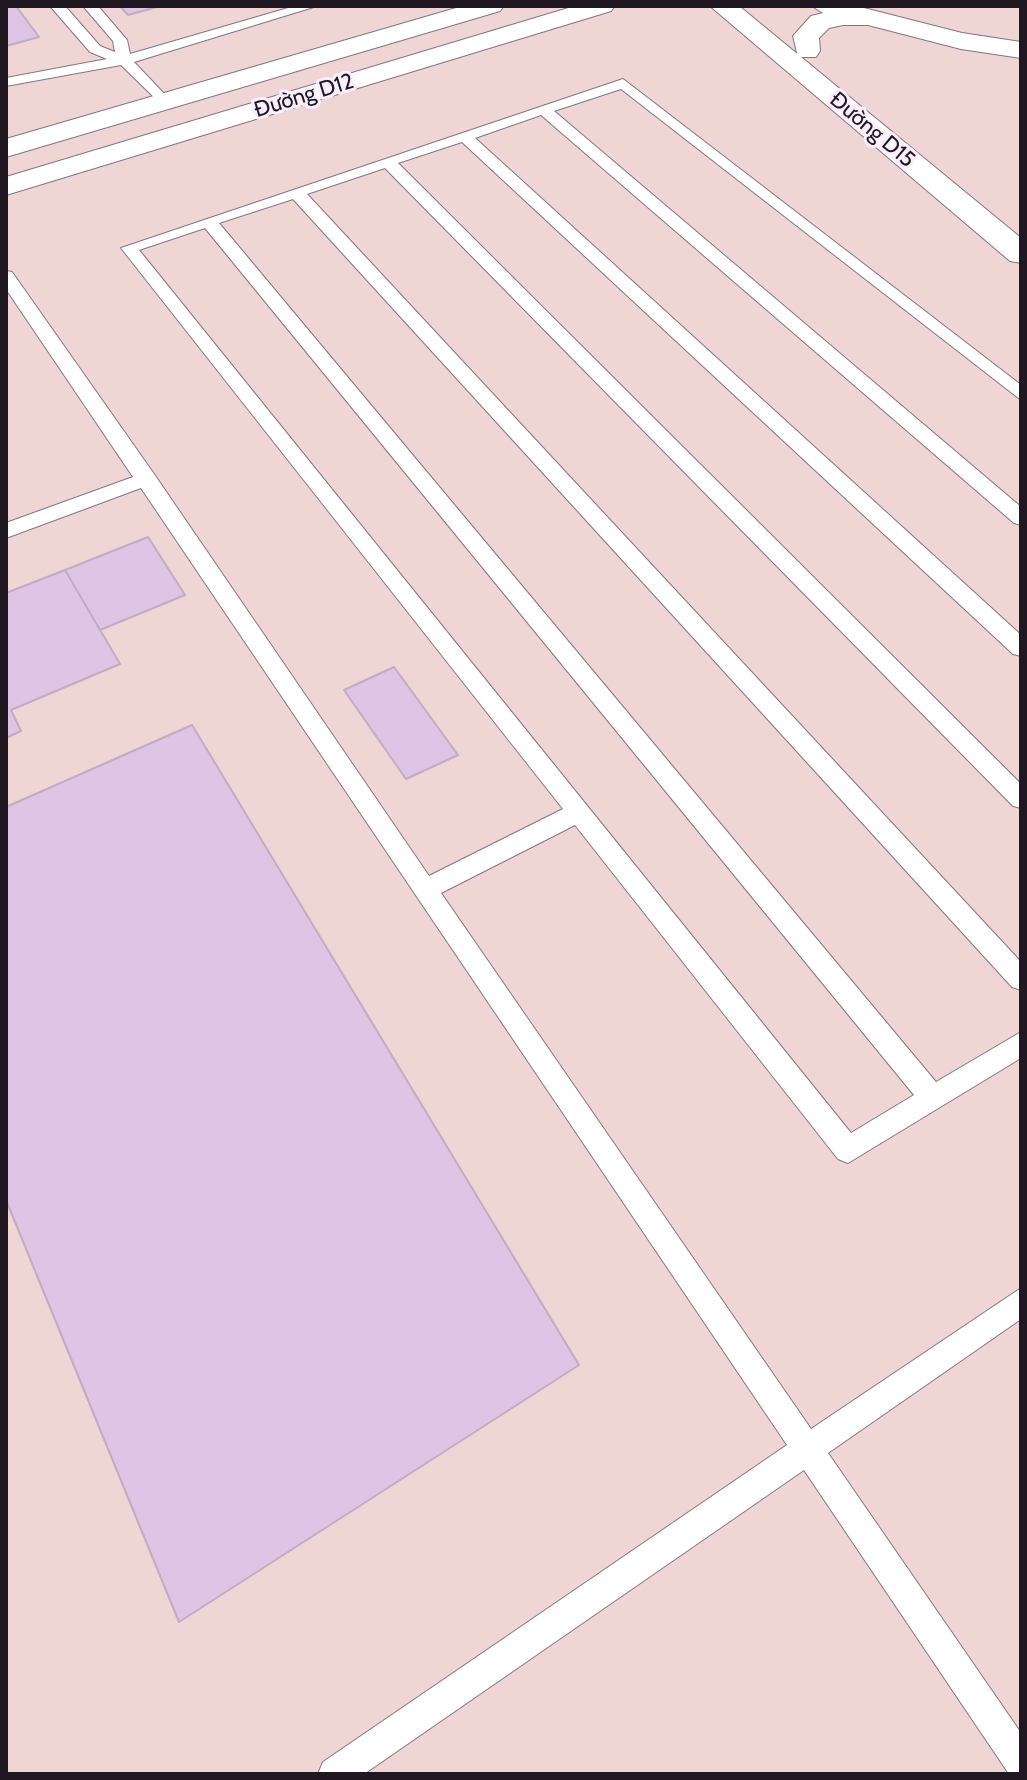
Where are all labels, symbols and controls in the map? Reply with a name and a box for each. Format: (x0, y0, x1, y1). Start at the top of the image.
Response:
street label: Đường D12 (251, 68, 357, 124)
street label: Đường D15 (824, 87, 920, 173)

